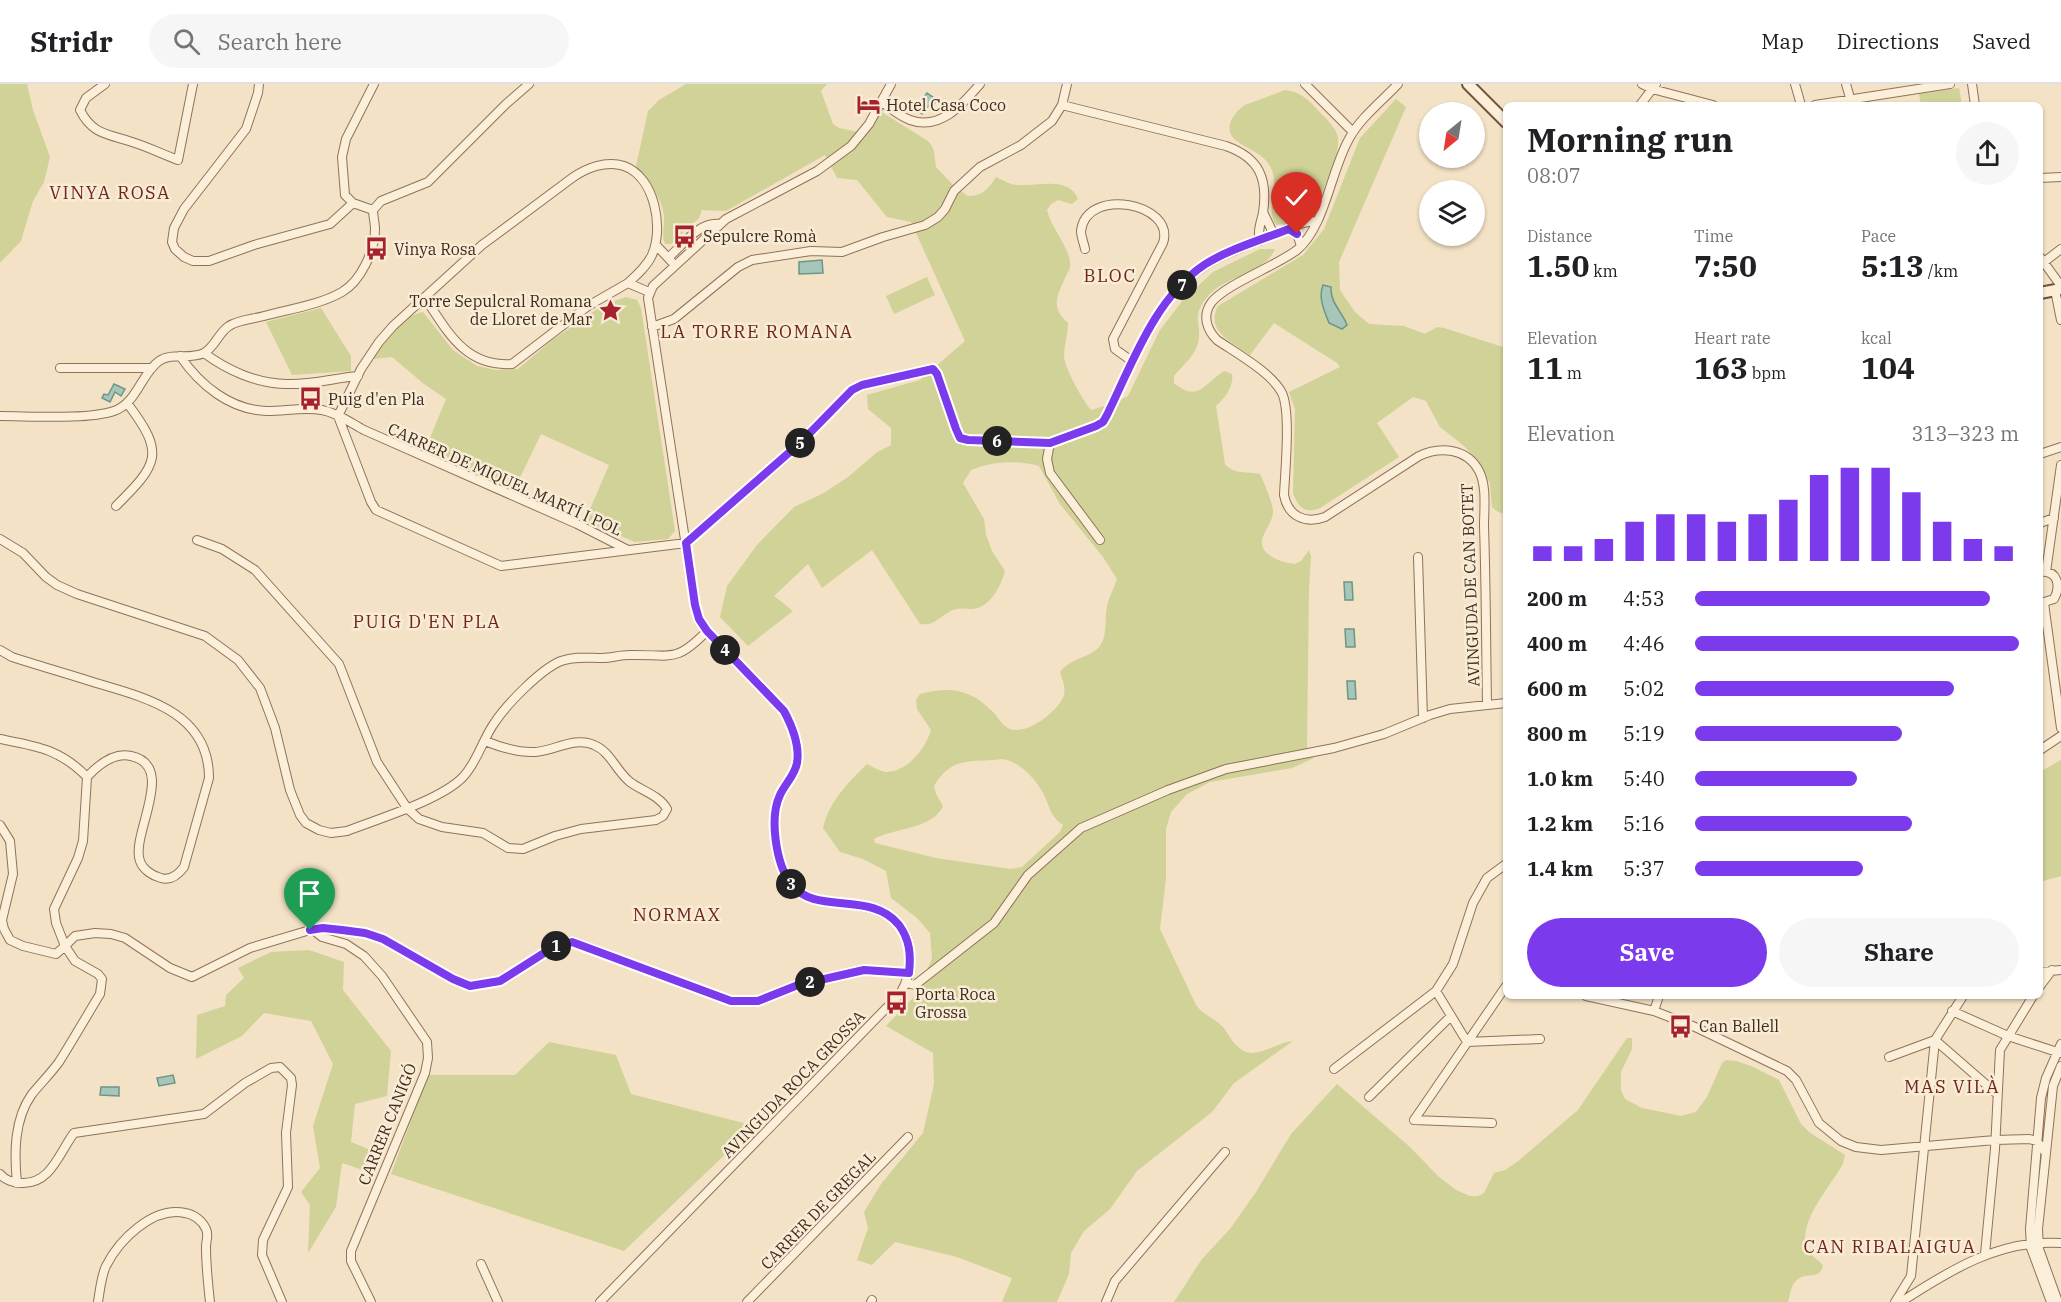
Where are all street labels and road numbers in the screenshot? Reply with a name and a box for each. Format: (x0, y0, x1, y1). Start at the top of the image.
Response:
street label: CARRER DE MIQUEL MARTÍ I POL (385, 417, 625, 540)
street label: AVINGUDA DE CAN BOTET (1456, 483, 1484, 687)
street label: AVINGUDA ROCA GROSSA (717, 1006, 869, 1162)
street label: CARRER CANIGÓ (352, 1060, 421, 1188)
street label: CARRER DE GREGAL (756, 1147, 880, 1273)

